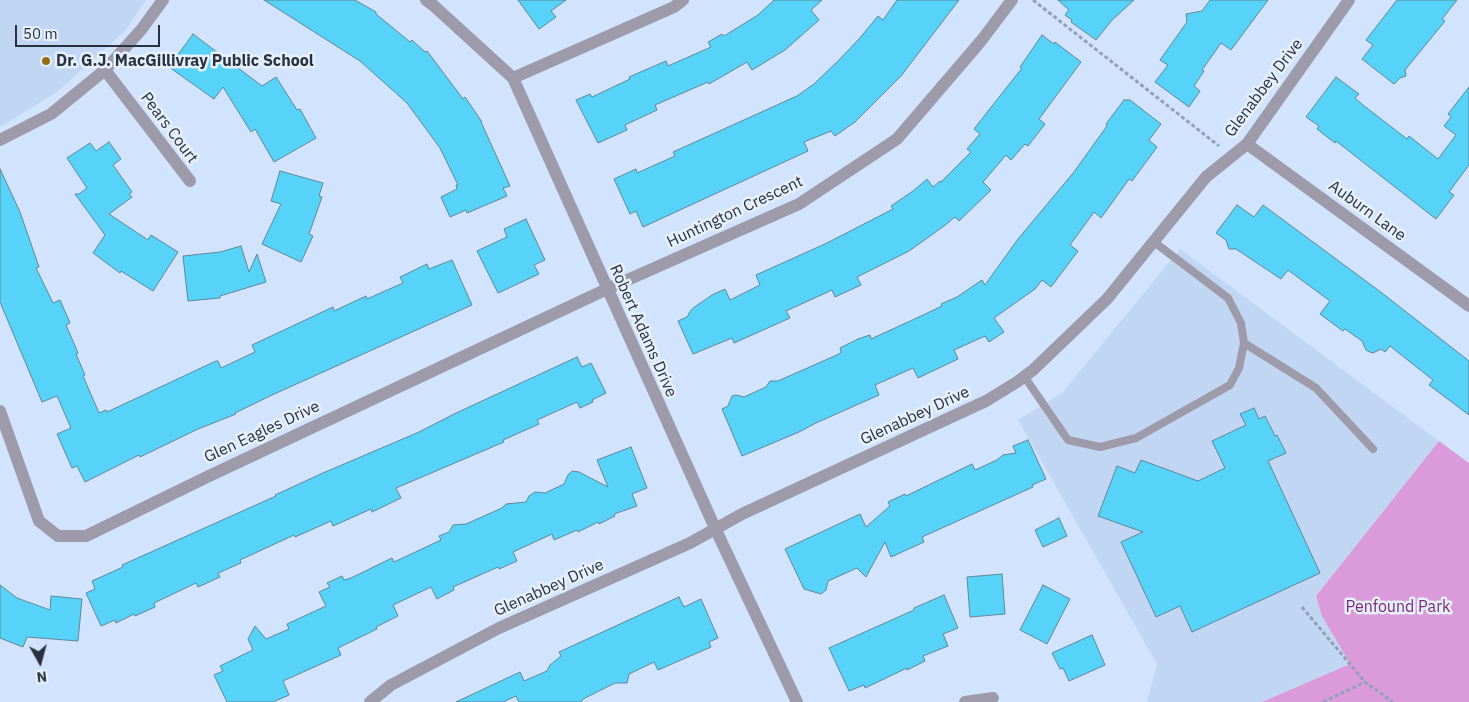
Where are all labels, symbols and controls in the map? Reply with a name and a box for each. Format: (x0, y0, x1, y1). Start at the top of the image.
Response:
scale bar (18, 15, 162, 47)
text: 50 m (23, 24, 58, 43)
street label: Glenabbey Drive (1221, 35, 1307, 141)
place label: Dr. G.J. MacGillivray Public School (56, 51, 314, 71)
marker: Dr. G.J. MacGillivray Public School (40, 55, 52, 67)
street label: Pears Court (136, 89, 202, 167)
street label: Huntington Crescent (664, 172, 806, 252)
street label: Auburn Lane (1325, 177, 1409, 245)
street label: Robert Adams Drive (605, 262, 681, 400)
street label: Glenabbey Drive (857, 382, 973, 450)
street label: Glen Eagles Drive (201, 397, 323, 467)
street label: Glenabbey Drive (491, 555, 607, 621)
park label: Penfound Park (1346, 597, 1450, 617)
north arrow (15, 637, 65, 687)
text: N (36, 667, 48, 686)

